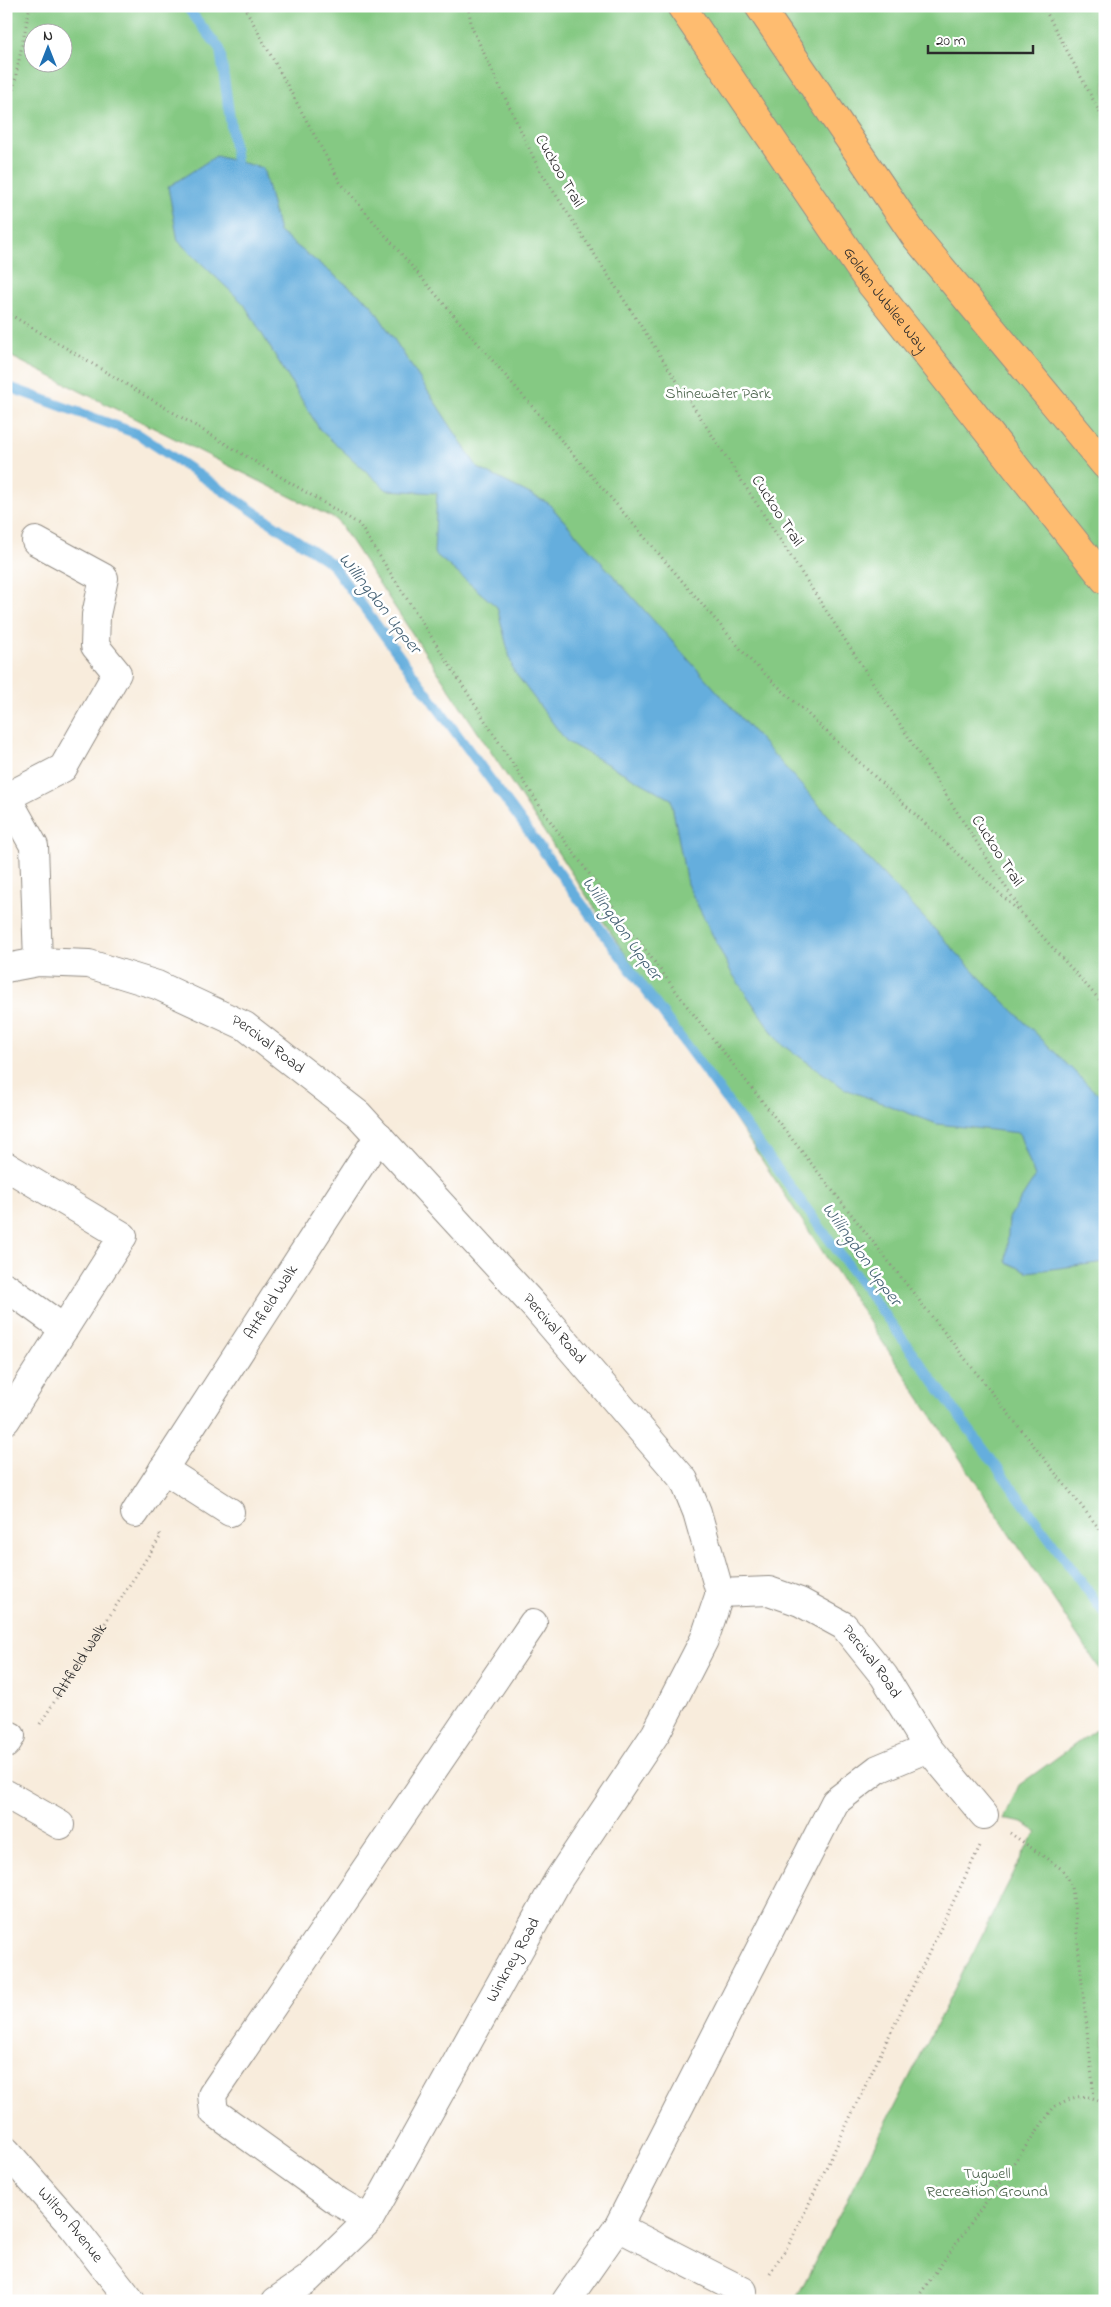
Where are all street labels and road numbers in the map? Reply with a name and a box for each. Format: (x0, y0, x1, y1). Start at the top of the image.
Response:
street label: Cuckoo Trail (528, 130, 590, 212)
street label: Golden Jubilee Way (837, 242, 933, 358)
street label: Cuckoo Trail (745, 471, 809, 552)
street label: Cuckoo Trail (965, 811, 1029, 892)
street label: Percival Road (227, 1009, 310, 1080)
street label: Attfield Walk (238, 1259, 305, 1344)
street label: Percival Road (517, 1288, 591, 1370)
street label: Attfield Walk (48, 1618, 114, 1703)
street label: Percival Road (836, 1620, 907, 1703)
street label: Winkney Road (480, 1913, 547, 2007)
street label: Wilton Avenue (31, 2182, 109, 2269)

